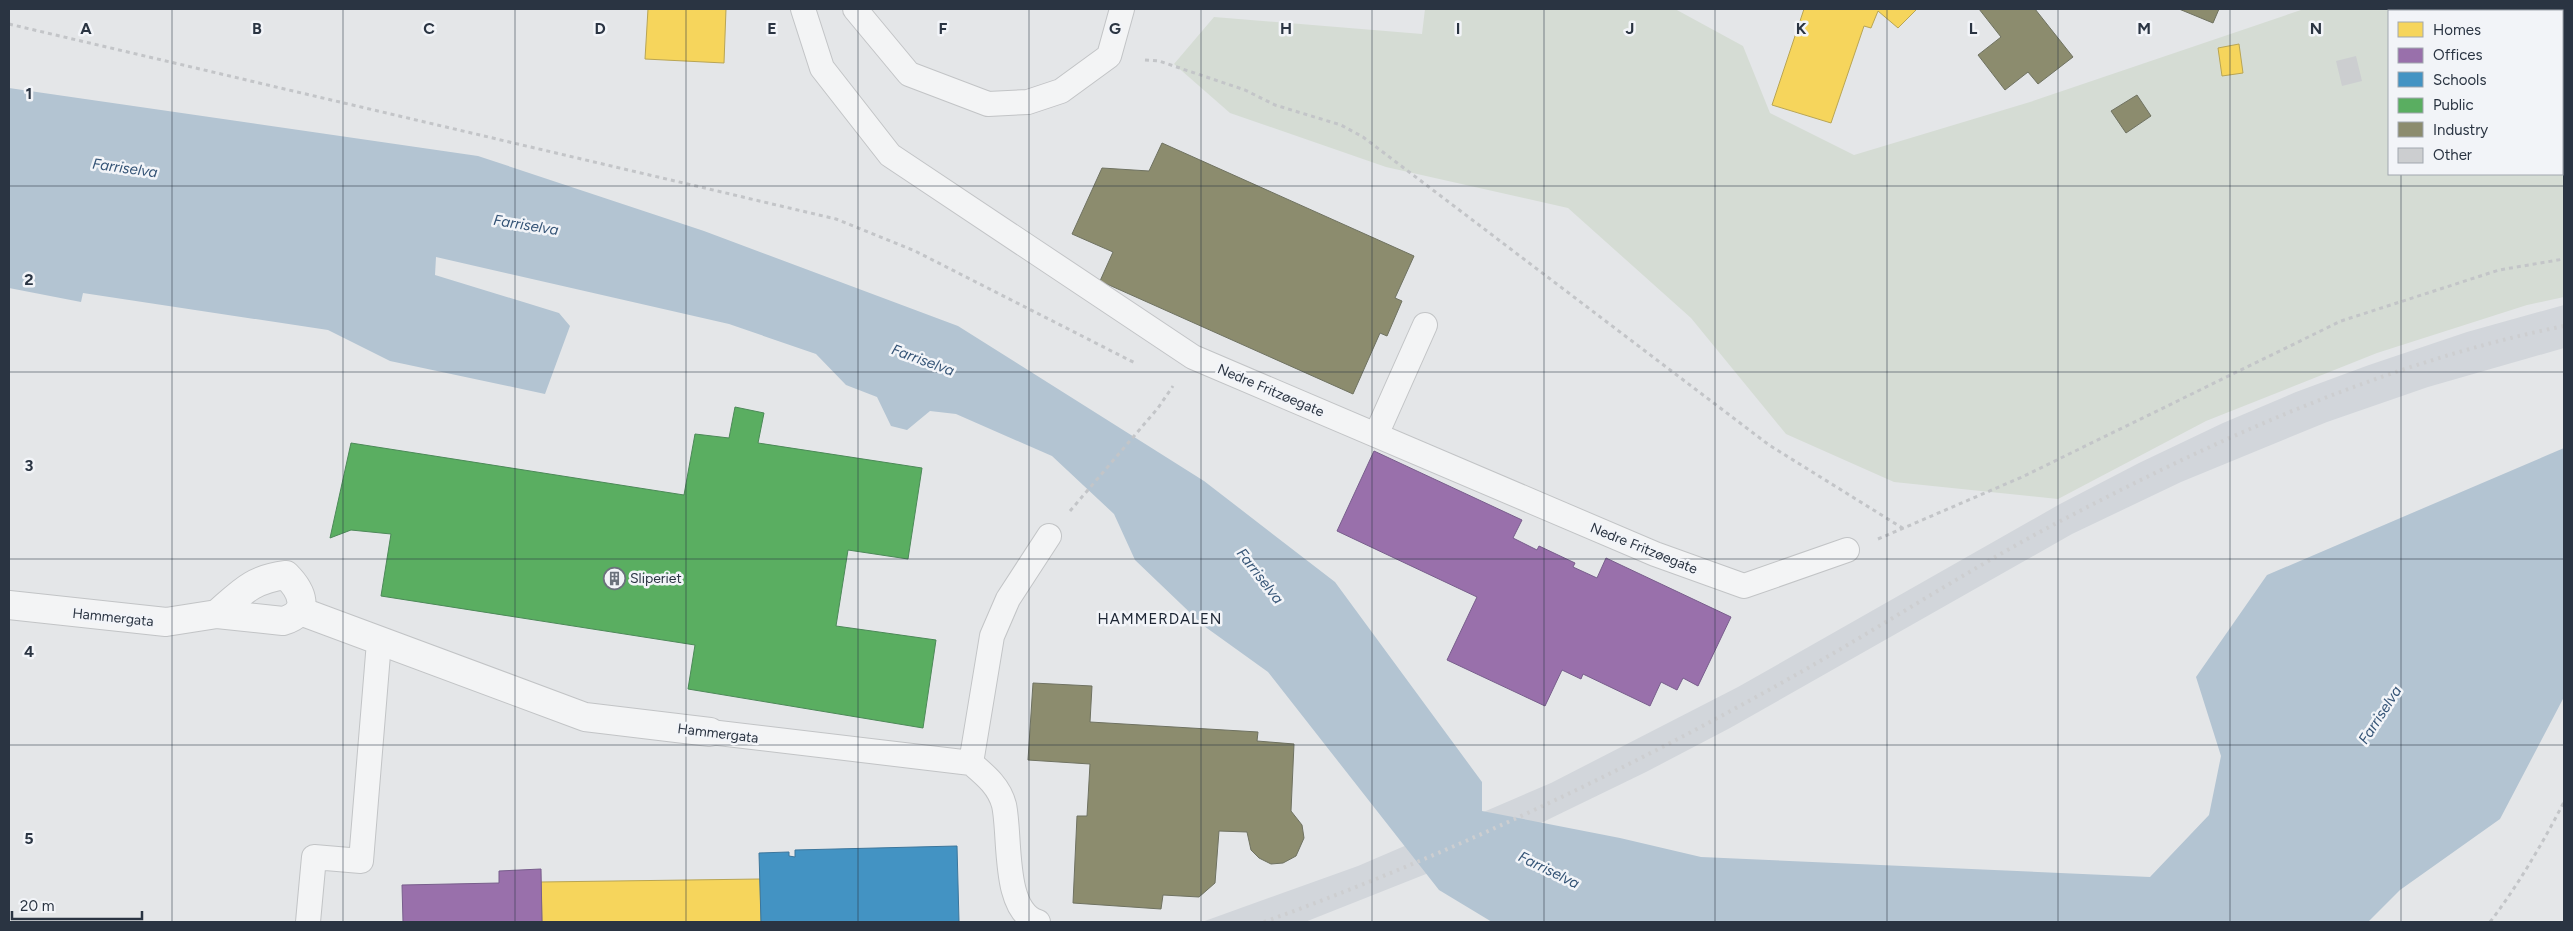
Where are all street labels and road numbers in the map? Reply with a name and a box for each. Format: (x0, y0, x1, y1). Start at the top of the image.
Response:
street label: Nedre Fritzøegate (1215, 360, 1327, 421)
street label: Nedre Fritzøegate (1588, 519, 1700, 578)
street label: Hammergata (71, 605, 154, 630)
street label: Hammergata (676, 720, 759, 747)

